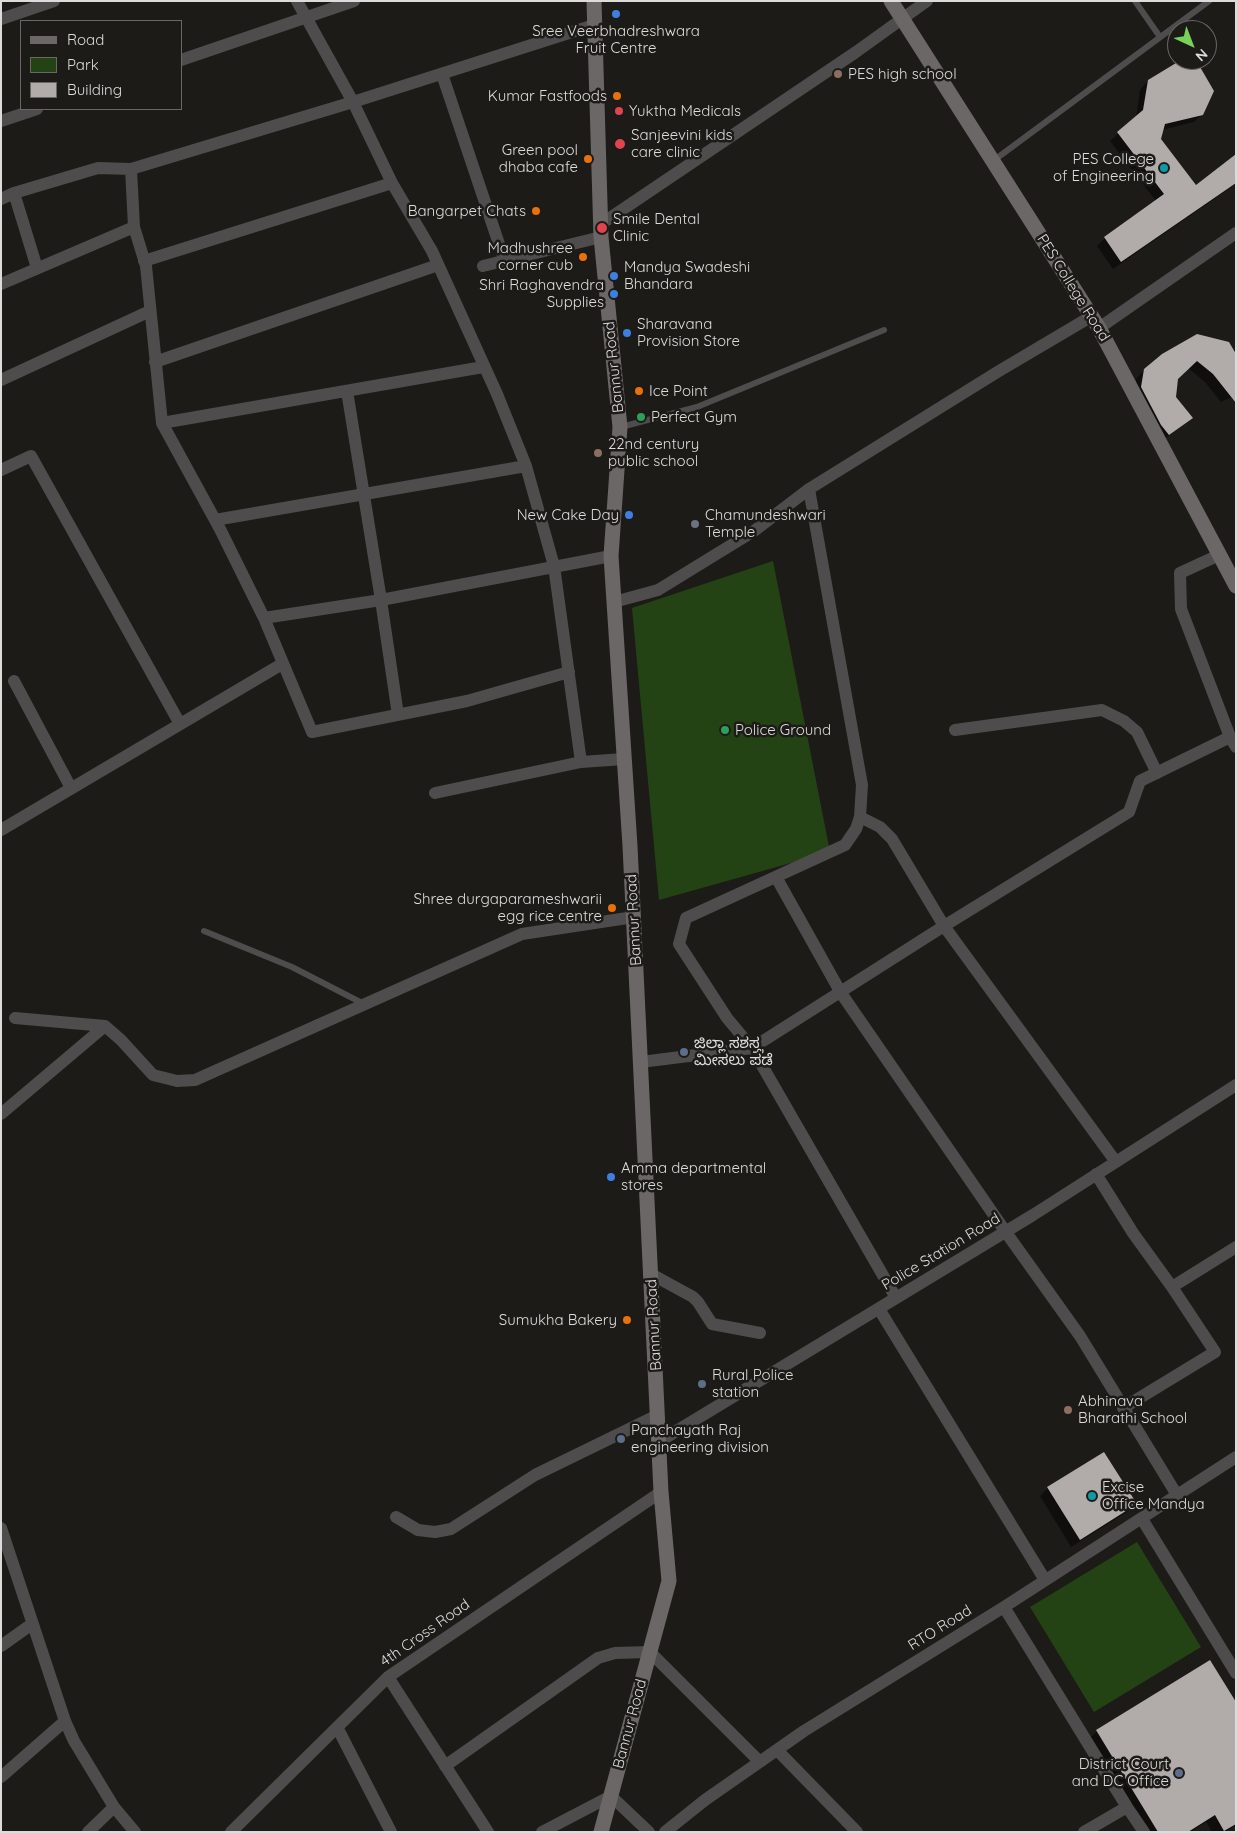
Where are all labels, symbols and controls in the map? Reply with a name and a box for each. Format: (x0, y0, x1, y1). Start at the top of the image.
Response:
marker: Sree Veerbhadreshwara Fruit Centre (610, 8, 622, 20)
legend (20, 20, 182, 110)
north arrow (1167, 20, 1217, 70)
place label: Sree Veerbhadreshwara Fruit Centre (532, 22, 700, 57)
text: Road (67, 30, 104, 49)
text: N (1192, 45, 1211, 65)
text: Park (67, 55, 99, 74)
place label: PES high school (848, 65, 957, 83)
marker: PES high school (832, 68, 844, 80)
text: Building (67, 80, 122, 99)
place label: Kumar Fastfoods (488, 87, 607, 105)
marker: Kumar Fastfoods (611, 90, 623, 102)
place label: Yuktha Medicals (629, 102, 741, 120)
marker: Yuktha Medicals (613, 105, 625, 117)
place label: Sanjeevini kids care clinic (631, 126, 733, 161)
marker: Sanjeevini kids care clinic (613, 137, 627, 151)
place label: Green pool dhaba cafe (499, 141, 578, 176)
place label: PES College of Engineering (1053, 150, 1154, 185)
marker: Green pool dhaba cafe (582, 153, 594, 165)
marker: PES College of Engineering (1158, 162, 1170, 174)
place label: Bangarpet Chats (408, 202, 526, 220)
marker: Bangarpet Chats (530, 205, 542, 217)
place label: Smile Dental Clinic (613, 210, 700, 245)
marker: Smile Dental Clinic (595, 221, 609, 235)
street label: PES College Road (1033, 231, 1113, 345)
place label: Madhushree corner cub (487, 239, 573, 274)
marker: Madhushree corner cub (577, 251, 589, 263)
place label: Mandya Swadeshi Bhandara (624, 258, 750, 293)
marker: Mandya Swadeshi Bhandara (608, 270, 620, 282)
place label: Shri Raghavendra Supplies (479, 276, 604, 311)
marker: Shri Raghavendra Supplies (608, 288, 620, 300)
place label: Sharavana Provision Store (637, 315, 740, 350)
street label: Bannur Road (600, 320, 628, 414)
marker: Sharavana Provision Store (621, 327, 633, 339)
place label: Ice Point (649, 382, 708, 400)
marker: Ice Point (633, 385, 645, 397)
place label: Perfect Gym (651, 408, 737, 426)
marker: Perfect Gym (635, 411, 647, 423)
place label: 22nd century public school (608, 435, 699, 470)
marker: 22nd century public school (592, 447, 604, 459)
place label: New Cake Day (517, 506, 619, 524)
place label: Chamundeshwari Temple (705, 506, 826, 541)
marker: New Cake Day (623, 509, 635, 521)
marker: Chamundeshwari Temple (689, 518, 701, 530)
place label: Police Ground (735, 721, 831, 739)
marker: Police Ground (719, 724, 731, 736)
street label: Bannur Road (623, 874, 645, 966)
place label: Shree durgaparameshwarii egg rice centre (414, 890, 602, 925)
marker: Shree durgaparameshwarii egg rice centre (606, 902, 618, 914)
place label: ಜಿಲ್ಲಾ ಸಶಸ್ತ್ರ ಮೀಸಲು ಪಡೆ (694, 1034, 773, 1069)
marker: ಜಿಲ್ಲಾ ಸಶಸ್ತ್ರ ಮೀಸಲು ಪಡೆ (678, 1046, 690, 1058)
place label: Amma departmental stores (621, 1159, 766, 1194)
marker: Amma departmental stores (605, 1171, 617, 1183)
street label: Police Station Road (879, 1210, 1003, 1294)
street label: Bannur Road (643, 1279, 665, 1371)
place label: Sumukha Bakery (499, 1311, 617, 1329)
marker: Sumukha Bakery (621, 1314, 633, 1326)
place label: Rural Police station (712, 1366, 793, 1401)
marker: Rural Police station (696, 1378, 708, 1390)
place label: Abhinava Bharathi School (1078, 1392, 1187, 1427)
marker: Abhinava Bharathi School (1062, 1404, 1074, 1416)
place label: Panchayath Raj engineering division (631, 1421, 769, 1456)
marker: Panchayath Raj engineering division (615, 1433, 627, 1445)
place label: Excise Office Mandya (1102, 1478, 1205, 1513)
marker: Excise Office Mandya (1086, 1490, 1098, 1502)
street label: 4th Cross Road (377, 1595, 473, 1671)
street label: RTO Road (905, 1601, 975, 1655)
street label: Bannur Road (609, 1677, 651, 1771)
place label: District Court and DC Office (1072, 1755, 1169, 1790)
marker: District Court and DC Office (1173, 1767, 1185, 1779)

